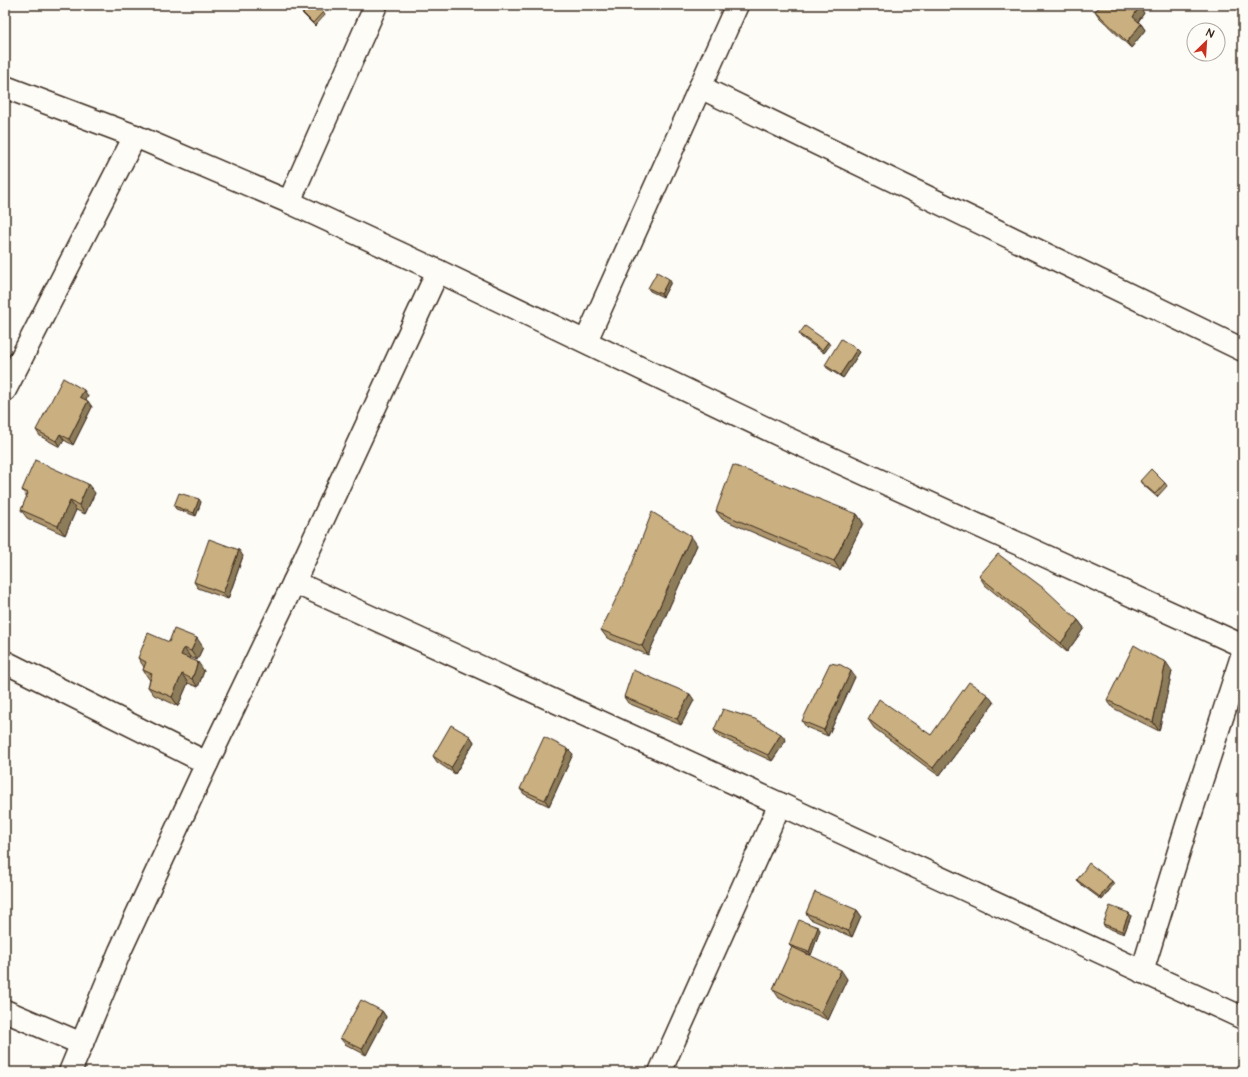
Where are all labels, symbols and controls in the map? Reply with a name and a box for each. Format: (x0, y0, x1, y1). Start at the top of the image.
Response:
north arrow (1186, 22, 1226, 62)
text: N (1204, 25, 1216, 42)

